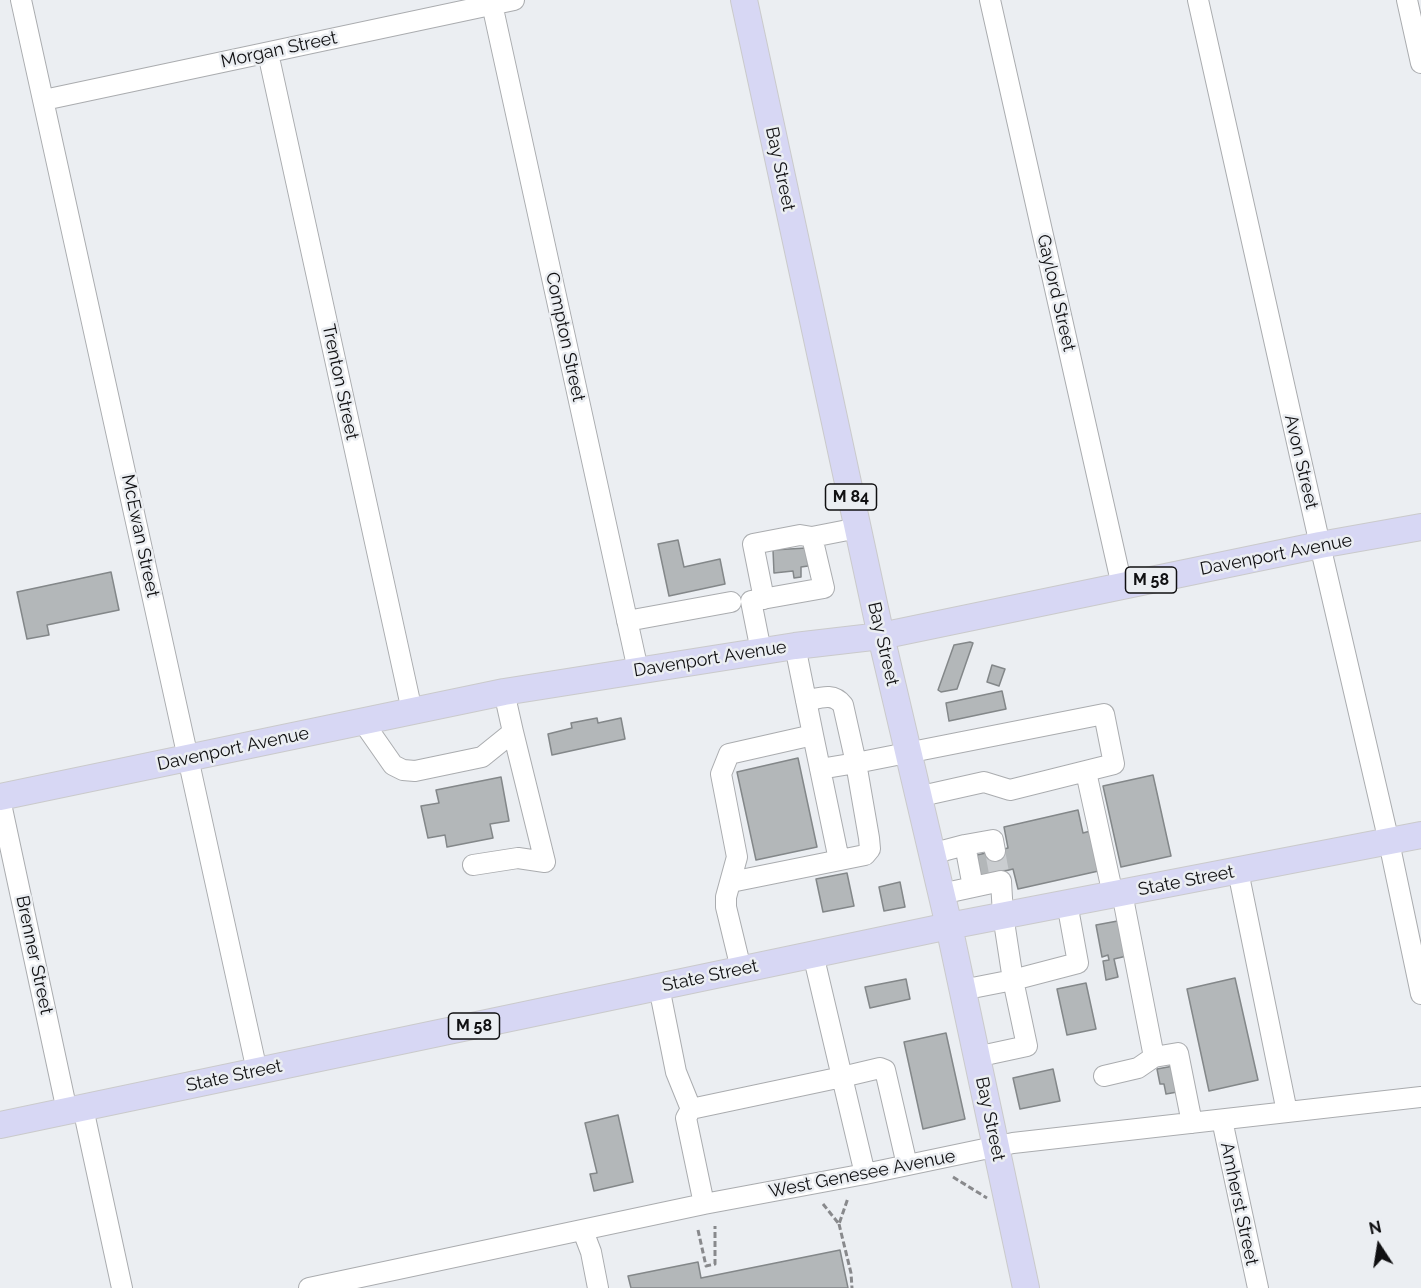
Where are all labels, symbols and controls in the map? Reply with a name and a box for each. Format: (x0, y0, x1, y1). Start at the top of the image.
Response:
street label: Morgan Street (219, 27, 339, 73)
street label: Bay Street (761, 125, 799, 213)
street label: Gaylord Street (1032, 232, 1080, 354)
street label: Compton Street (541, 270, 589, 404)
street label: Trenton Street (317, 322, 363, 442)
street label: Avon Street (1280, 413, 1322, 511)
street label: McEwan Street (116, 472, 164, 600)
road number: M 84 (826, 484, 876, 510)
street label: Davenport Avenue (1198, 530, 1354, 580)
road number: M 58 (1126, 567, 1176, 593)
street label: Bay Street (863, 600, 903, 688)
street label: Davenport Avenue (632, 636, 788, 682)
street label: Davenport Avenue (155, 722, 311, 776)
street label: State Street (1136, 861, 1236, 901)
street label: Brenner Street (11, 894, 57, 1016)
street label: State Street (660, 955, 760, 997)
road number: M 58 (448, 1013, 500, 1039)
street label: State Street (184, 1055, 284, 1097)
street label: Bay Street (971, 1075, 1009, 1163)
street label: Amherst Street (1215, 1140, 1263, 1268)
street label: West Genesee Avenue (767, 1145, 957, 1203)
north arrow (1349, 1216, 1409, 1276)
text: N (1367, 1217, 1383, 1238)

